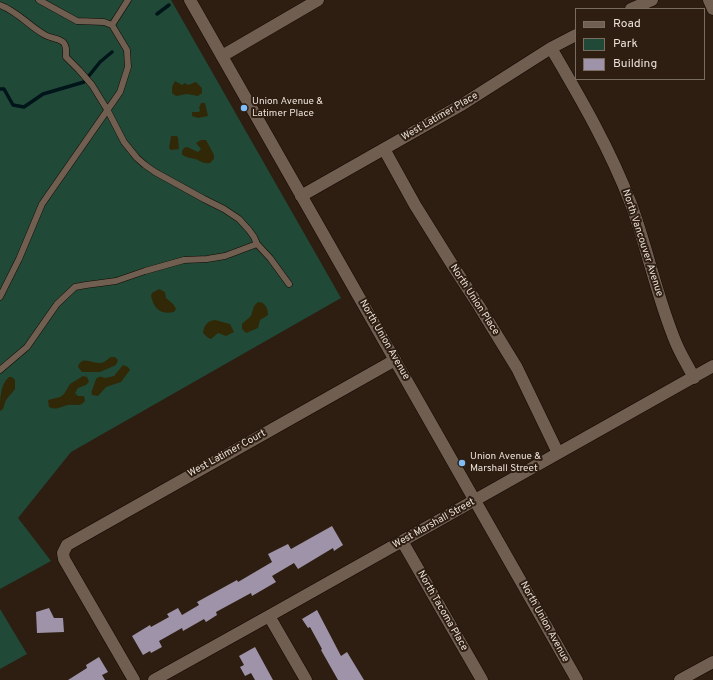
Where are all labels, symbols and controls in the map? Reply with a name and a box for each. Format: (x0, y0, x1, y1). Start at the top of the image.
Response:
legend (575, 8, 705, 80)
text: Road (613, 16, 641, 32)
text: Park (613, 36, 638, 52)
text: Building (613, 56, 657, 72)
street label: West Latimer Place (400, 90, 480, 144)
place label: Union Avenue & Latimer Place (252, 96, 323, 120)
marker: Union Avenue & Latimer Place (239, 103, 249, 113)
street label: North Vancouver Avenue (619, 188, 665, 298)
street label: North Union Place (447, 263, 501, 337)
street label: North Union Avenue (356, 298, 412, 382)
street label: West Latimer Court (186, 428, 268, 480)
place label: Union Avenue & Marshall Street (470, 451, 541, 474)
marker: Union Avenue & Marshall Street (457, 458, 467, 468)
street label: West Marshall Street (391, 496, 477, 552)
street label: North Tacoma Place (414, 569, 470, 653)
street label: North Union Avenue (517, 580, 571, 664)

